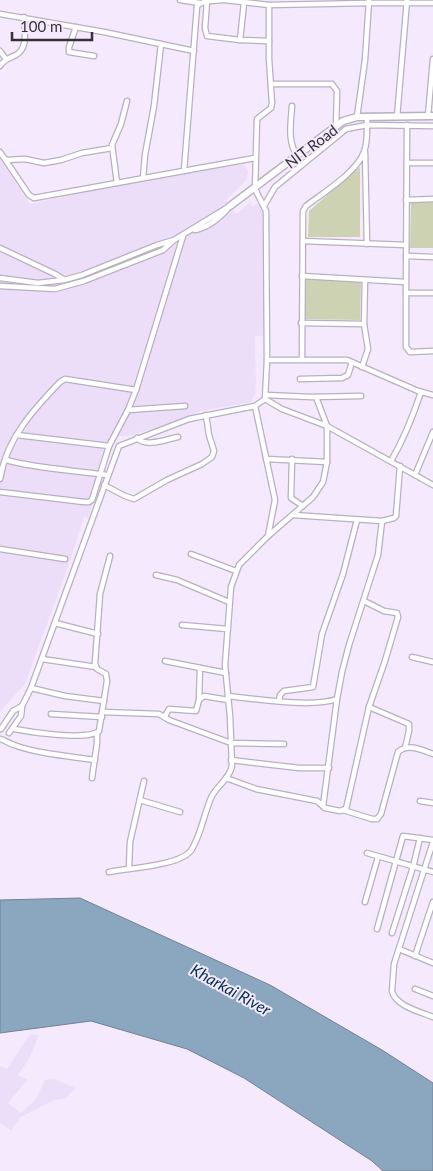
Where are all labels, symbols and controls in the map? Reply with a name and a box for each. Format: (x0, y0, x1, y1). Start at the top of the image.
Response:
scale bar (12, 10, 92, 42)
text: 100 m (20, 17, 62, 35)
street label: NIT Road (281, 120, 341, 172)
water label: Kharkai River (188, 959, 275, 1019)

